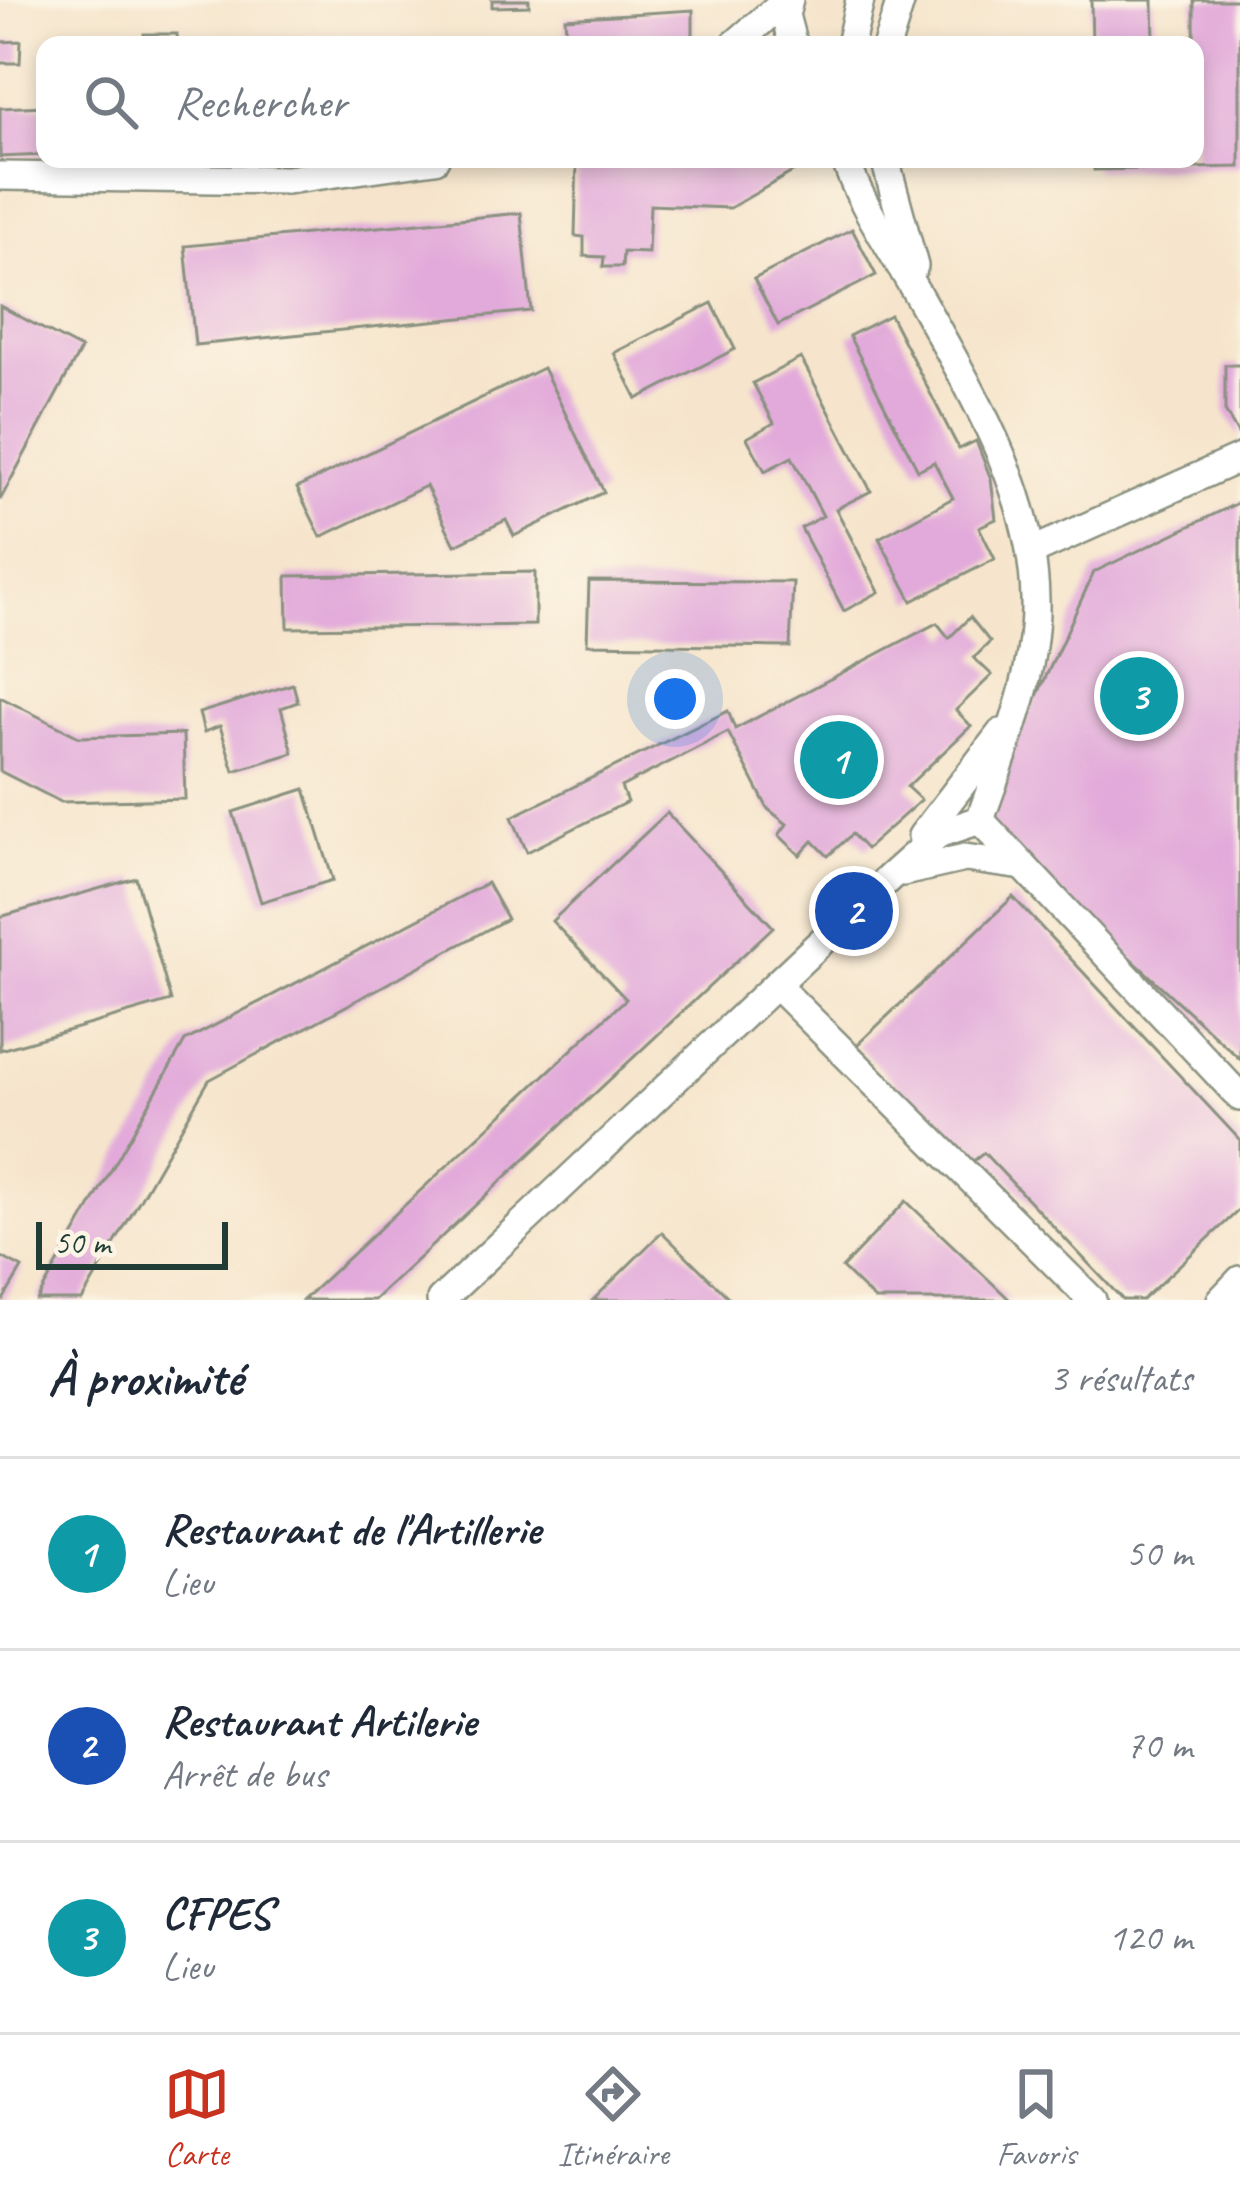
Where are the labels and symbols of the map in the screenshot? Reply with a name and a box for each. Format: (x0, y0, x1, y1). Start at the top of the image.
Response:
pin: 3 (1100, 651, 1178, 741)
your location (645, 669, 705, 729)
pin: 1 (800, 715, 878, 805)
pin: 2 (815, 866, 893, 956)
scale bar (36, 1216, 228, 1269)

